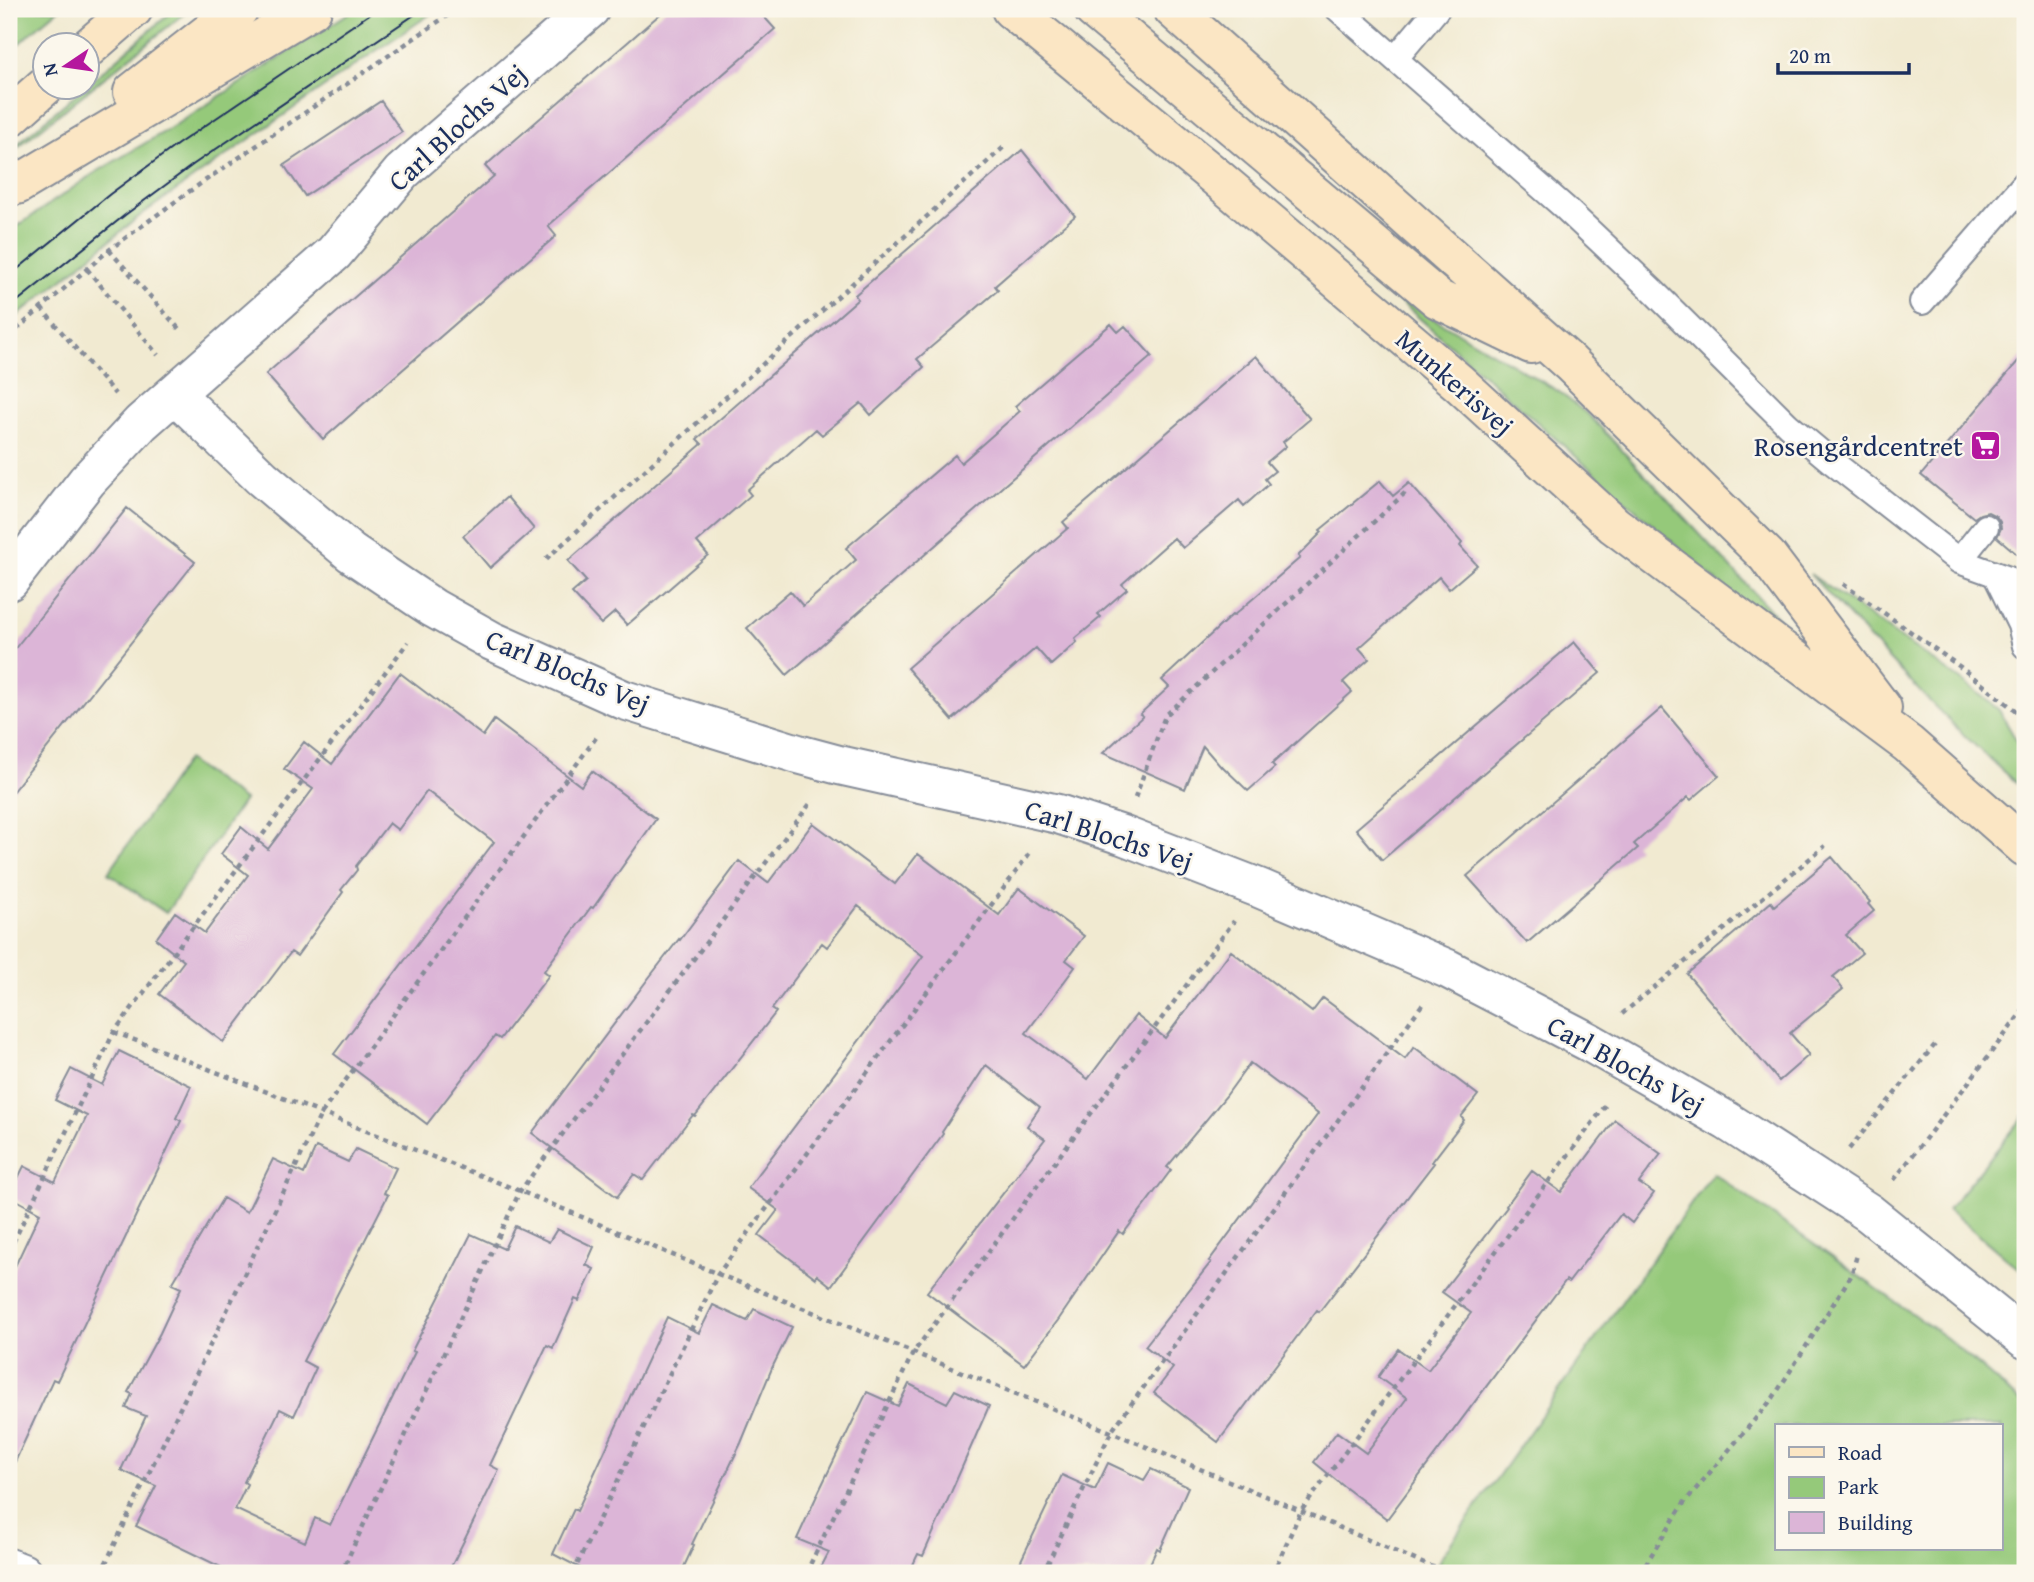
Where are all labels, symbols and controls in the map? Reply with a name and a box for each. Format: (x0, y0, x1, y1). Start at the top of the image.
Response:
north arrow (32, 32, 102, 102)
scale bar (1778, 32, 1910, 76)
text: 20 m (1789, 40, 1831, 71)
street label: Carl Blochs Vej (378, 53, 535, 200)
text: N (34, 60, 65, 79)
street label: Munkerisvej (1387, 319, 1524, 445)
place label: Rosengårdcentret (1754, 425, 1963, 466)
supermarket icon: Rosengårdcentret (1969, 429, 2003, 463)
street label: Carl Blochs Vej (480, 618, 656, 723)
street label: Carl Blochs Vej (1020, 788, 1198, 881)
street label: Carl Blochs Vej (1540, 1004, 1712, 1125)
legend (1775, 1424, 2002, 1550)
text: Road (1838, 1437, 1883, 1468)
text: Park (1838, 1471, 1879, 1502)
text: Building (1838, 1507, 1913, 1538)

